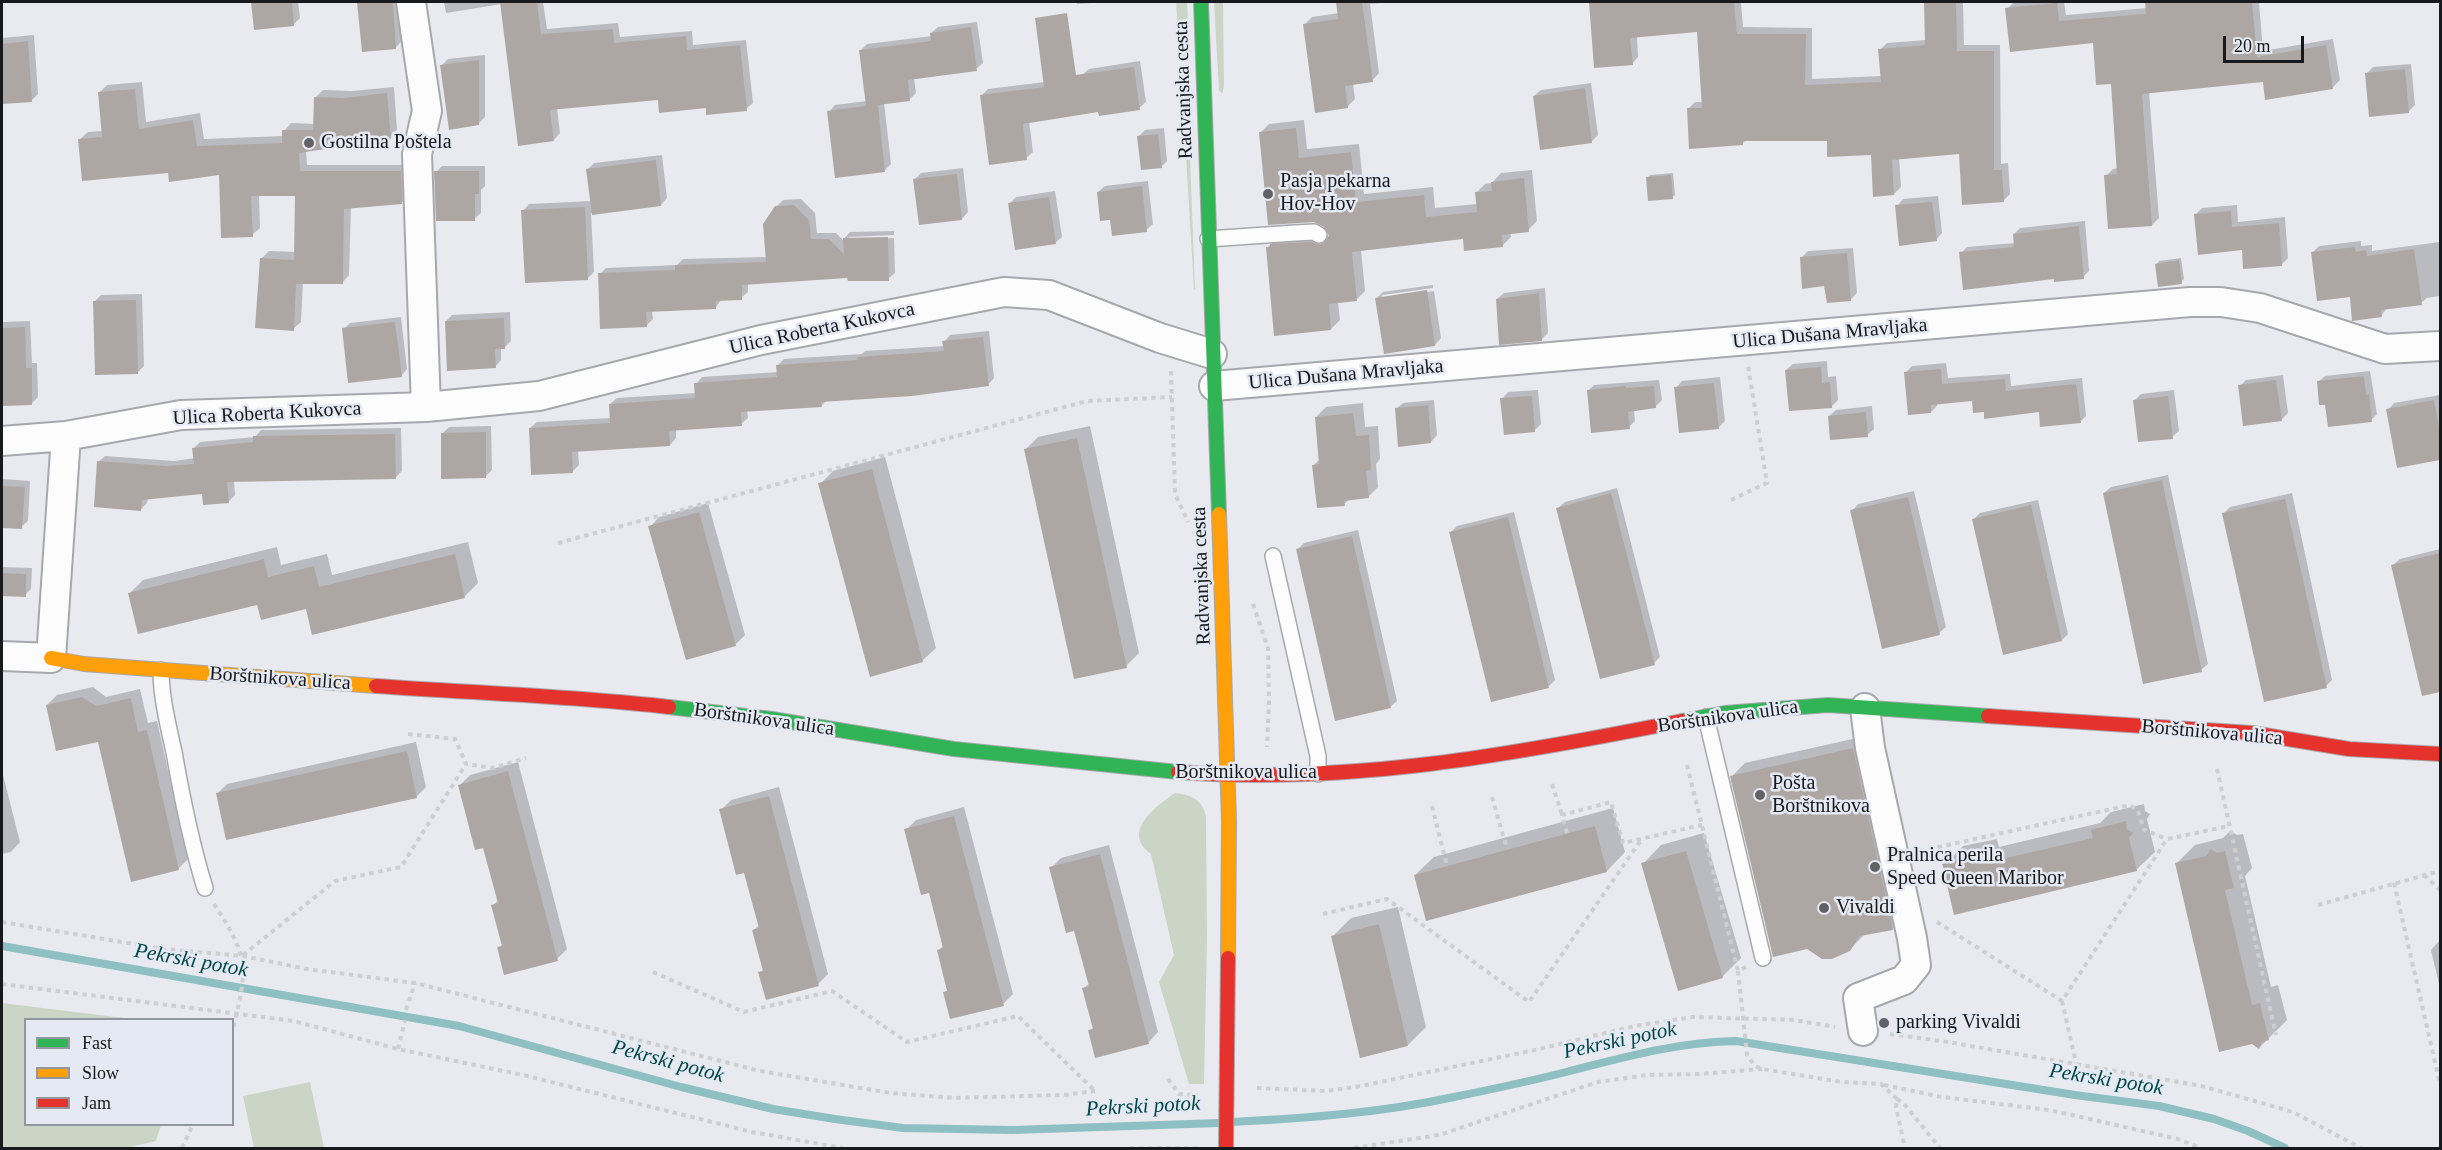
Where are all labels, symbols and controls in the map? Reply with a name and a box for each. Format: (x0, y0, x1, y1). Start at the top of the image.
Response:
street label: Radvanjska cesta (1170, 20, 1198, 160)
scale bar (2226, 24, 2307, 62)
text: 20 m (2234, 36, 2271, 56)
place label: Gostilna Poštela (321, 131, 452, 155)
marker: Gostilna Poštela (302, 136, 316, 150)
place label: Pasja pekarna Hov-Hov (1280, 170, 1391, 217)
marker: Pasja pekarna Hov-Hov (1261, 187, 1275, 201)
street label: Ulica Roberta Kukovca (727, 298, 917, 360)
street label: Ulica Dušana Mravljaka (1732, 314, 1928, 354)
street label: Ulica Dušana Mravljaka (1248, 355, 1444, 395)
street label: Ulica Roberta Kukovca (172, 397, 362, 431)
street label: Radvanjska cesta (1188, 506, 1216, 646)
street label: Borštnikova ulica (209, 662, 351, 696)
street label: Borštnikova ulica (1656, 695, 1800, 739)
street label: Borštnikova ulica (692, 698, 836, 742)
street label: Borštnikova ulica (2140, 715, 2284, 751)
street label: Borštnikova ulica (1175, 761, 1317, 785)
place label: Pošta Borštnikova (1772, 772, 1870, 819)
marker: Pošta Borštnikova (1753, 788, 1767, 802)
place label: Pralnica perila Speed Queen Maribor (1887, 844, 2064, 891)
marker: Pralnica perila Speed Queen Maribor (1868, 860, 1882, 874)
place label: Vivaldi (1836, 896, 1895, 920)
marker: Vivaldi (1817, 901, 1831, 915)
water label: Pekrski potok (132, 939, 250, 983)
place label: parking Vivaldi (1896, 1011, 2021, 1035)
marker: parking Vivaldi (1877, 1016, 1891, 1030)
water label: Pekrski potok (1561, 1017, 1679, 1065)
legend (24, 1018, 234, 1126)
text: Fast (82, 1033, 112, 1053)
water label: Pekrski potok (609, 1035, 727, 1089)
water label: Pekrski potok (2047, 1059, 2165, 1101)
text: Slow (82, 1063, 119, 1083)
water label: Pekrski potok (1085, 1091, 1201, 1123)
text: Jam (82, 1093, 111, 1113)

